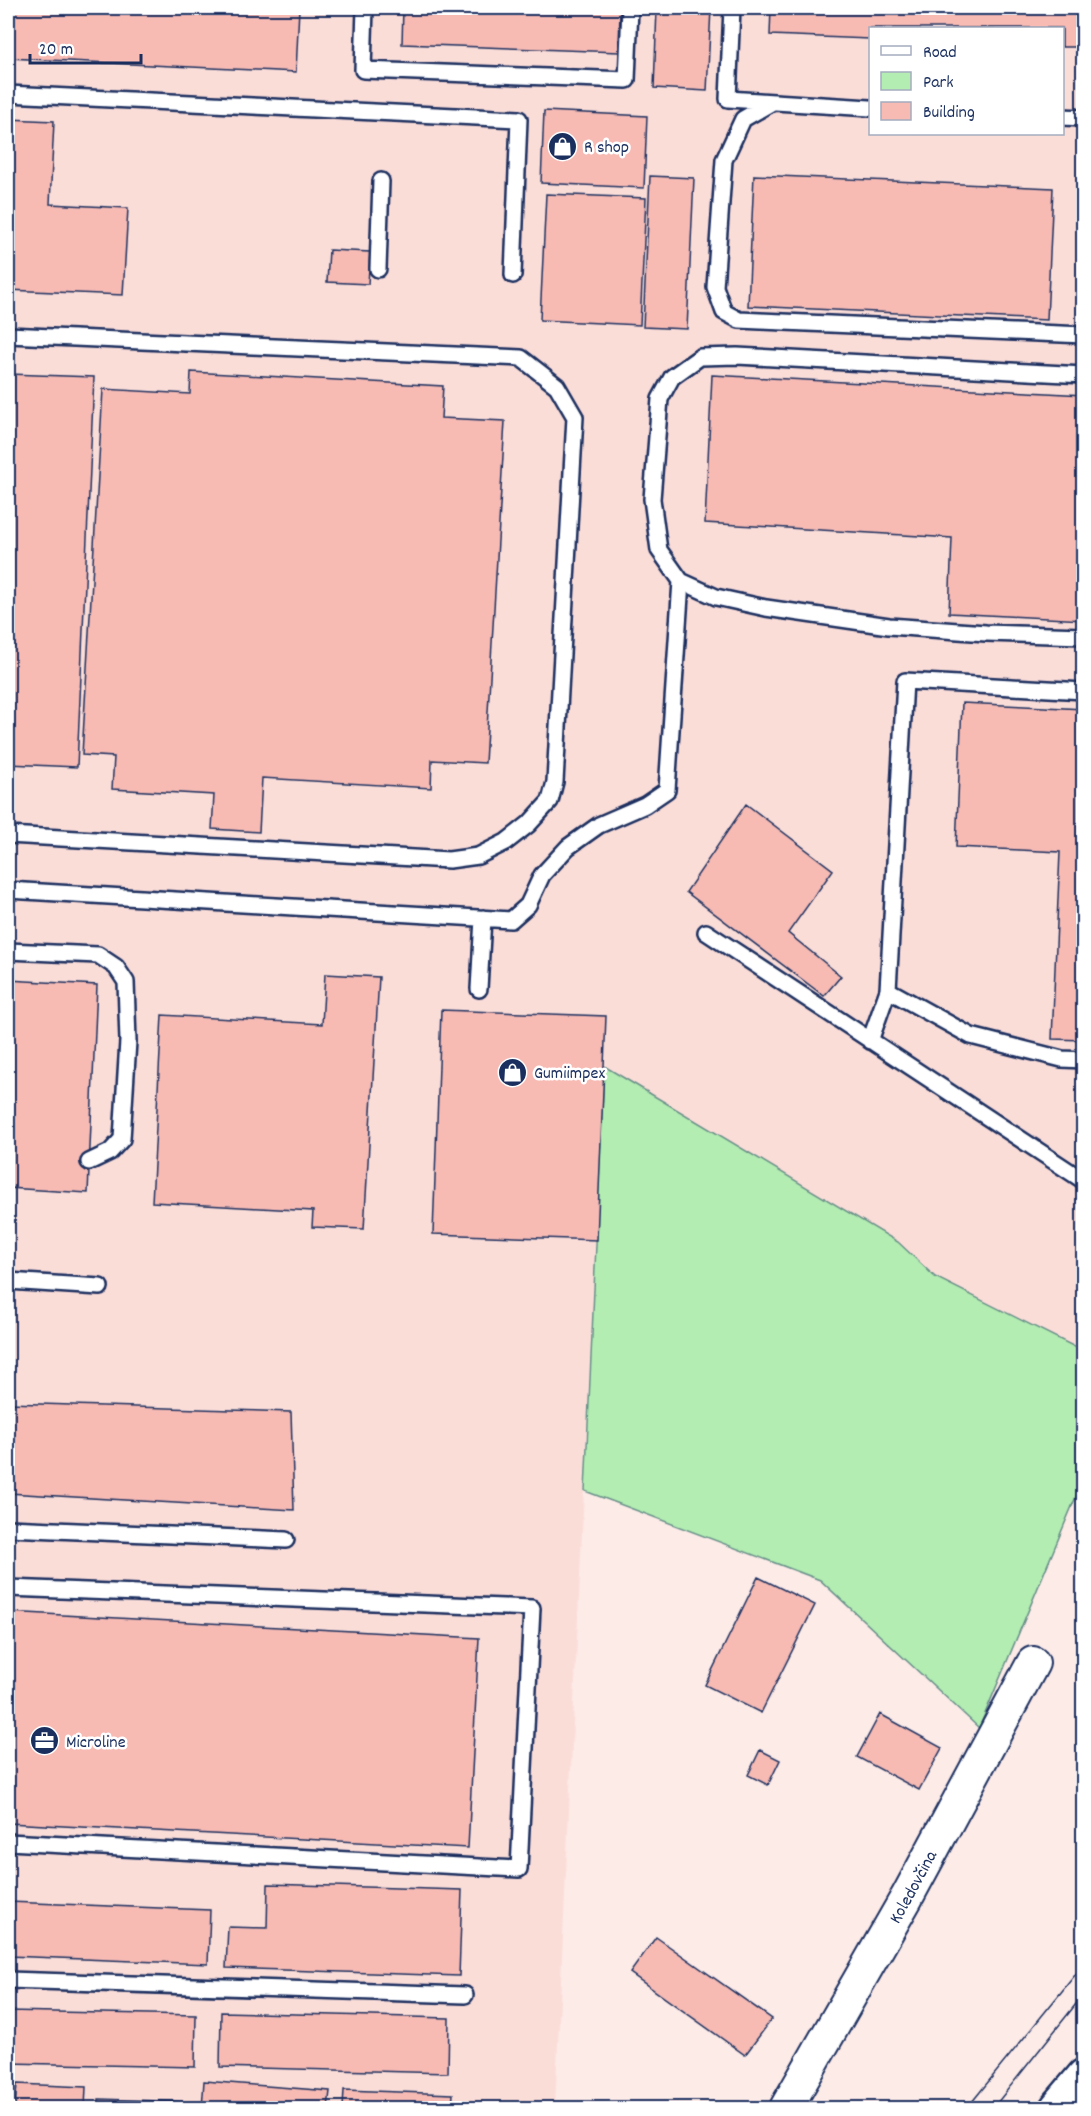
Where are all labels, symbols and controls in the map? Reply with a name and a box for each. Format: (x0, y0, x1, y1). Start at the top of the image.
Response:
scale bar (30, 27, 141, 65)
legend (869, 27, 1064, 135)
text: 20 m (39, 38, 73, 63)
text: Road (923, 41, 957, 66)
text: Park (923, 71, 954, 96)
text: Building (923, 101, 975, 126)
shop icon: R shop (547, 130, 579, 162)
place label: R shop (584, 136, 629, 161)
shop icon: Gumiimpex (497, 1056, 529, 1088)
place label: Gumiimpex (534, 1062, 605, 1087)
office icon: Microline (29, 1725, 61, 1757)
place label: Microline (66, 1731, 126, 1756)
street label: Koledovčina (884, 1846, 945, 1929)

